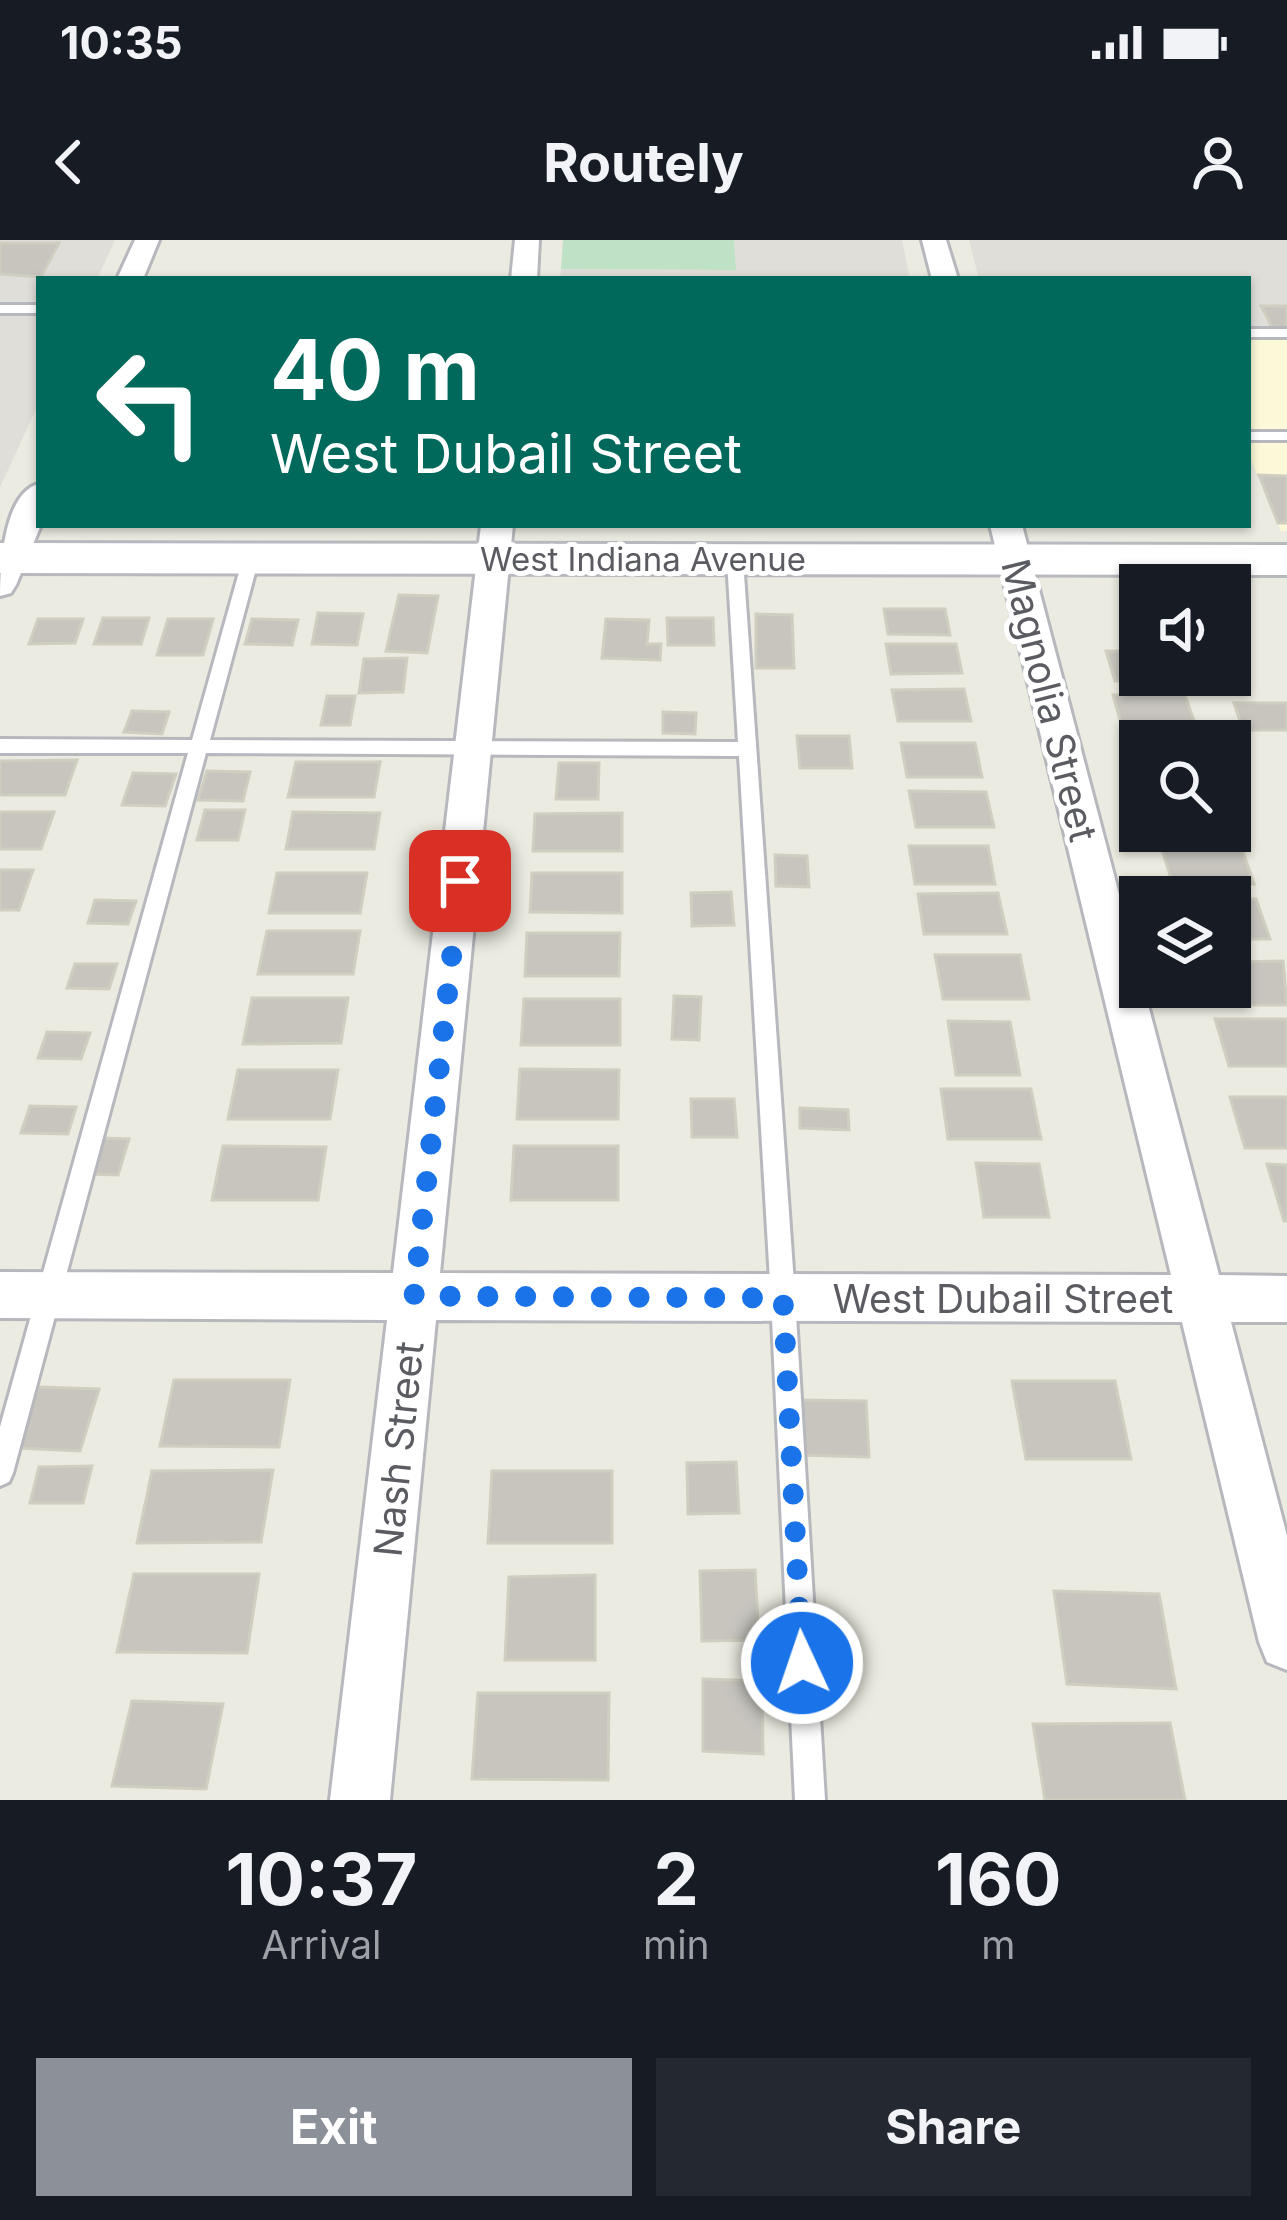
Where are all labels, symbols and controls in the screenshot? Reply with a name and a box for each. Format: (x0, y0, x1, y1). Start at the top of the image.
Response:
text: 10:35 (60, 15, 183, 70)
icon: back (36, 129, 102, 195)
icon: person (1185, 129, 1251, 195)
text: Routely (543, 130, 744, 195)
text: 40 m (270, 319, 480, 420)
icon: left (72, 324, 228, 480)
text: West Dubail Street (270, 421, 742, 486)
street label: West Indiana Avenue (480, 539, 806, 579)
street label: Magnolia Street (992, 554, 1108, 846)
map controls (1119, 564, 1251, 1008)
button: sound (1119, 564, 1251, 696)
button: search (1119, 720, 1251, 852)
pin (409, 830, 511, 932)
icon: arrive (427, 848, 493, 914)
button: layers (1119, 876, 1251, 1008)
street label: West Dubail Street (833, 1275, 1173, 1322)
street label: Nash Street (363, 1339, 433, 1559)
position arrow (739, 1600, 865, 1726)
text: 10:37 (225, 1835, 417, 1922)
text: 2 (654, 1835, 699, 1922)
text: 160 (935, 1835, 1061, 1922)
text: Arrival (261, 1921, 381, 1968)
text: min (643, 1921, 710, 1968)
text: m (981, 1921, 1015, 1968)
button: Exit (36, 2058, 632, 2196)
button: Share (656, 2058, 1251, 2196)

